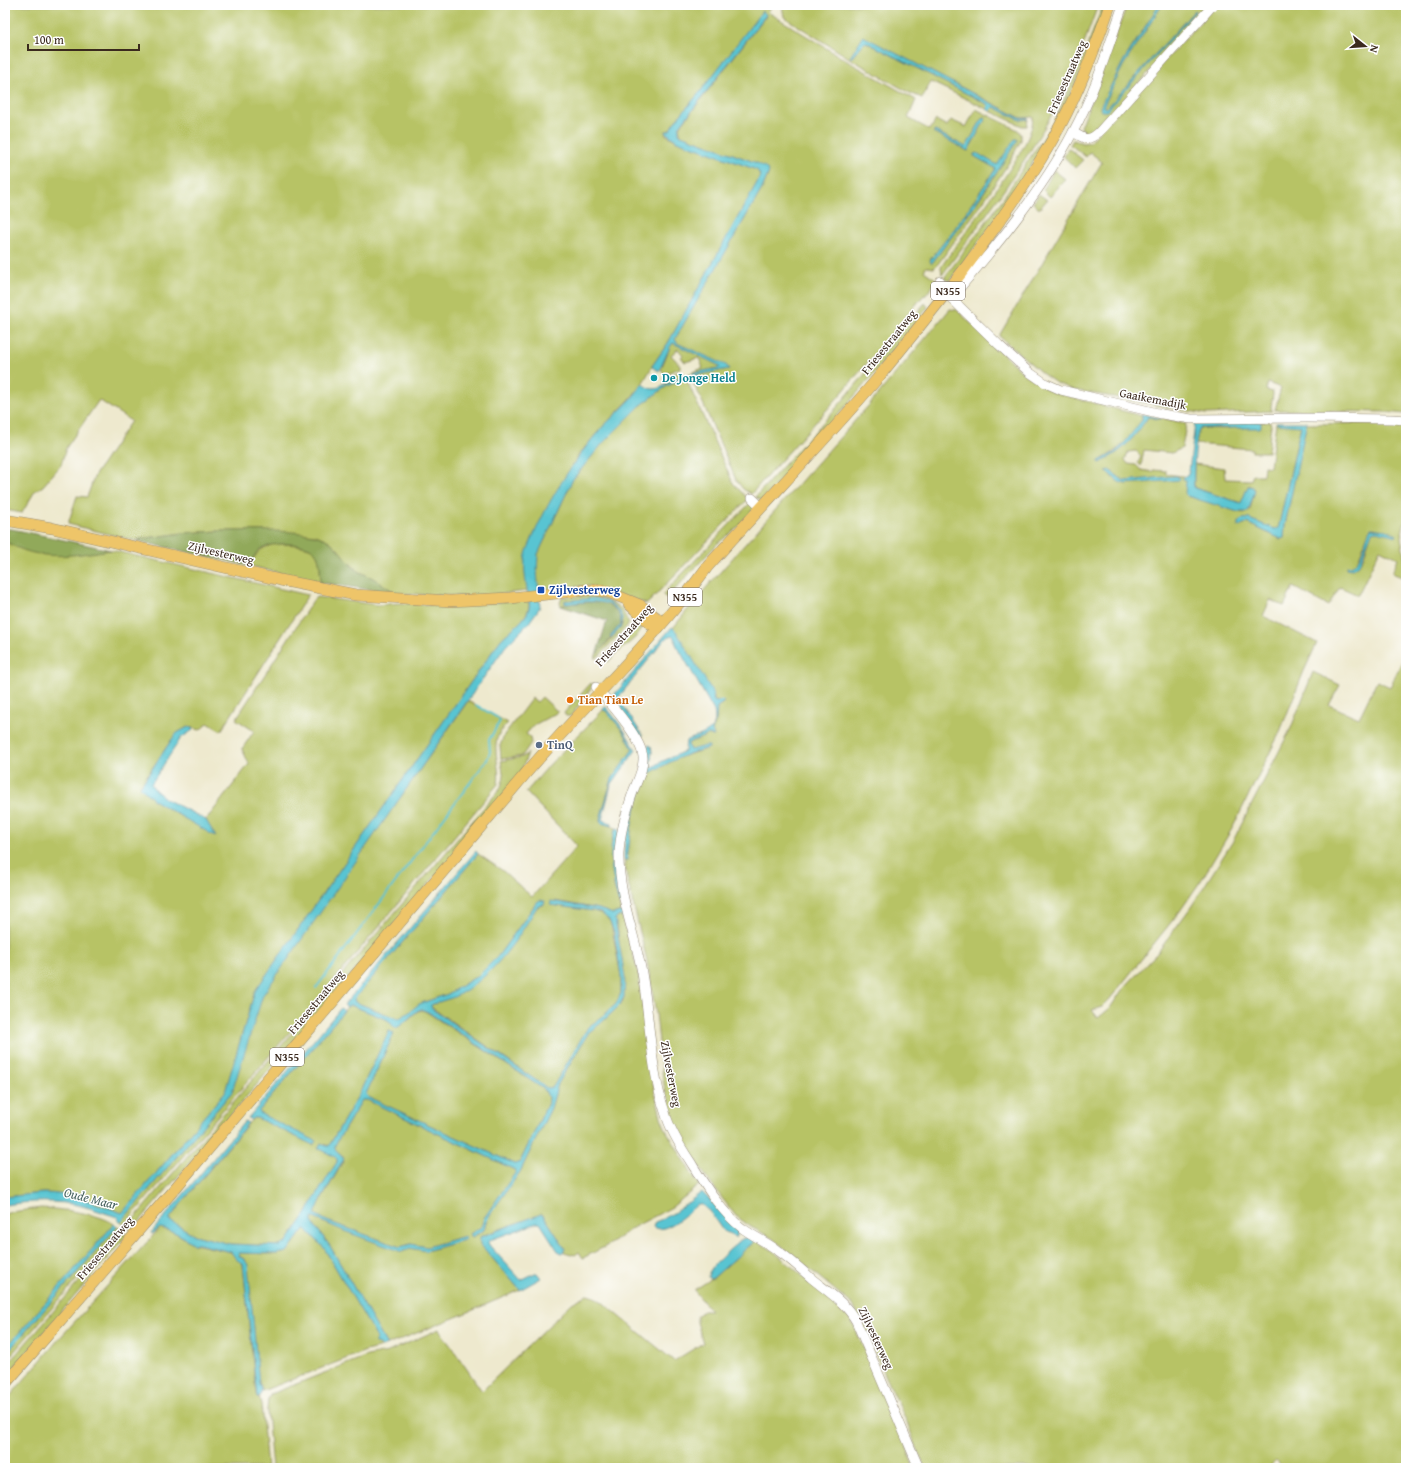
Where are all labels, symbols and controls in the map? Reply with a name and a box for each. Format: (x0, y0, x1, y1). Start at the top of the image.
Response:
scale bar (28, 26, 139, 52)
north arrow (1345, 26, 1385, 66)
text: 100 m (34, 31, 64, 48)
street label: Friesestraatweg (1043, 37, 1090, 117)
text: N (1366, 43, 1383, 55)
road number: N355 (931, 282, 965, 300)
street label: Friesestraatweg (857, 305, 920, 378)
place label: De Jonge Held (662, 369, 736, 386)
marker: De Jonge Held (649, 373, 659, 383)
street label: Gaaikemadijk (1118, 384, 1189, 413)
street label: Zijlvesterweg (187, 537, 256, 568)
place label: Zijlvesterweg (549, 581, 621, 598)
marker: Zijlvesterweg (536, 585, 546, 595)
road number: N355 (668, 588, 702, 606)
street label: Friesestraatweg (591, 599, 657, 670)
place label: Tian Tian Le (578, 691, 644, 708)
marker: Tian Tian Le (565, 695, 575, 705)
place label: TinQ (547, 736, 574, 753)
marker: TinQ (534, 740, 544, 750)
street label: Friesestraatweg (284, 966, 348, 1038)
street label: Zijlvesterweg (657, 1039, 686, 1108)
road number: N355 (270, 1048, 304, 1066)
water label: Oude Maar (62, 1183, 121, 1215)
street label: Friesestraatweg (72, 1212, 137, 1283)
street label: Zijlvesterweg (855, 1304, 898, 1372)

